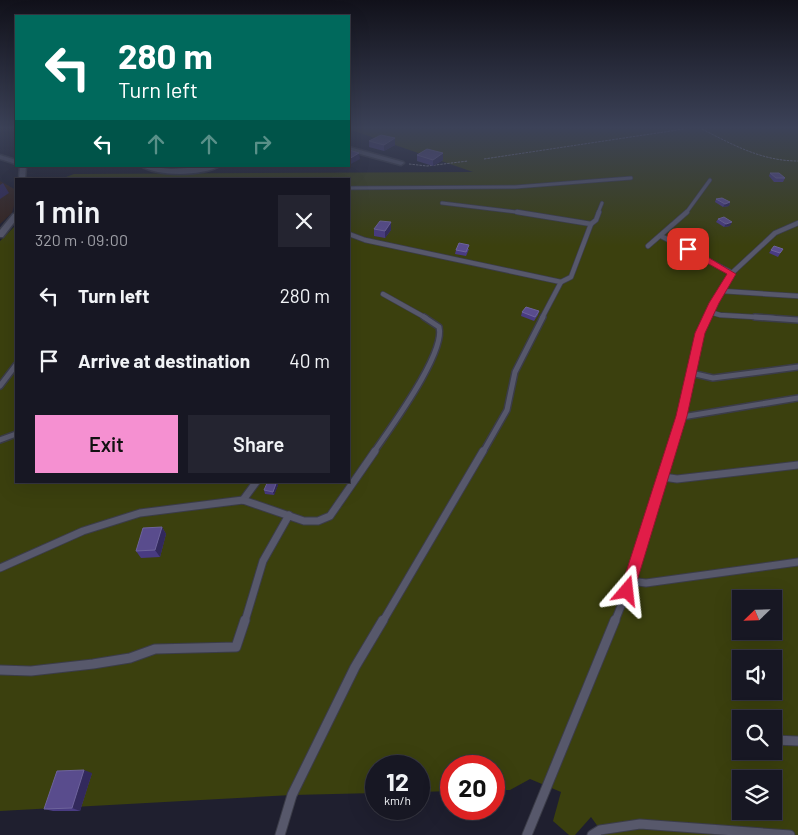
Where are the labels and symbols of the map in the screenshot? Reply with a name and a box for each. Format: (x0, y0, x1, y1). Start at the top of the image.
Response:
pin (667, 228, 709, 270)
position arrow (600, 564, 652, 616)
north arrow (732, 590, 782, 640)
speed limit sign: 20 (440, 755, 505, 820)

